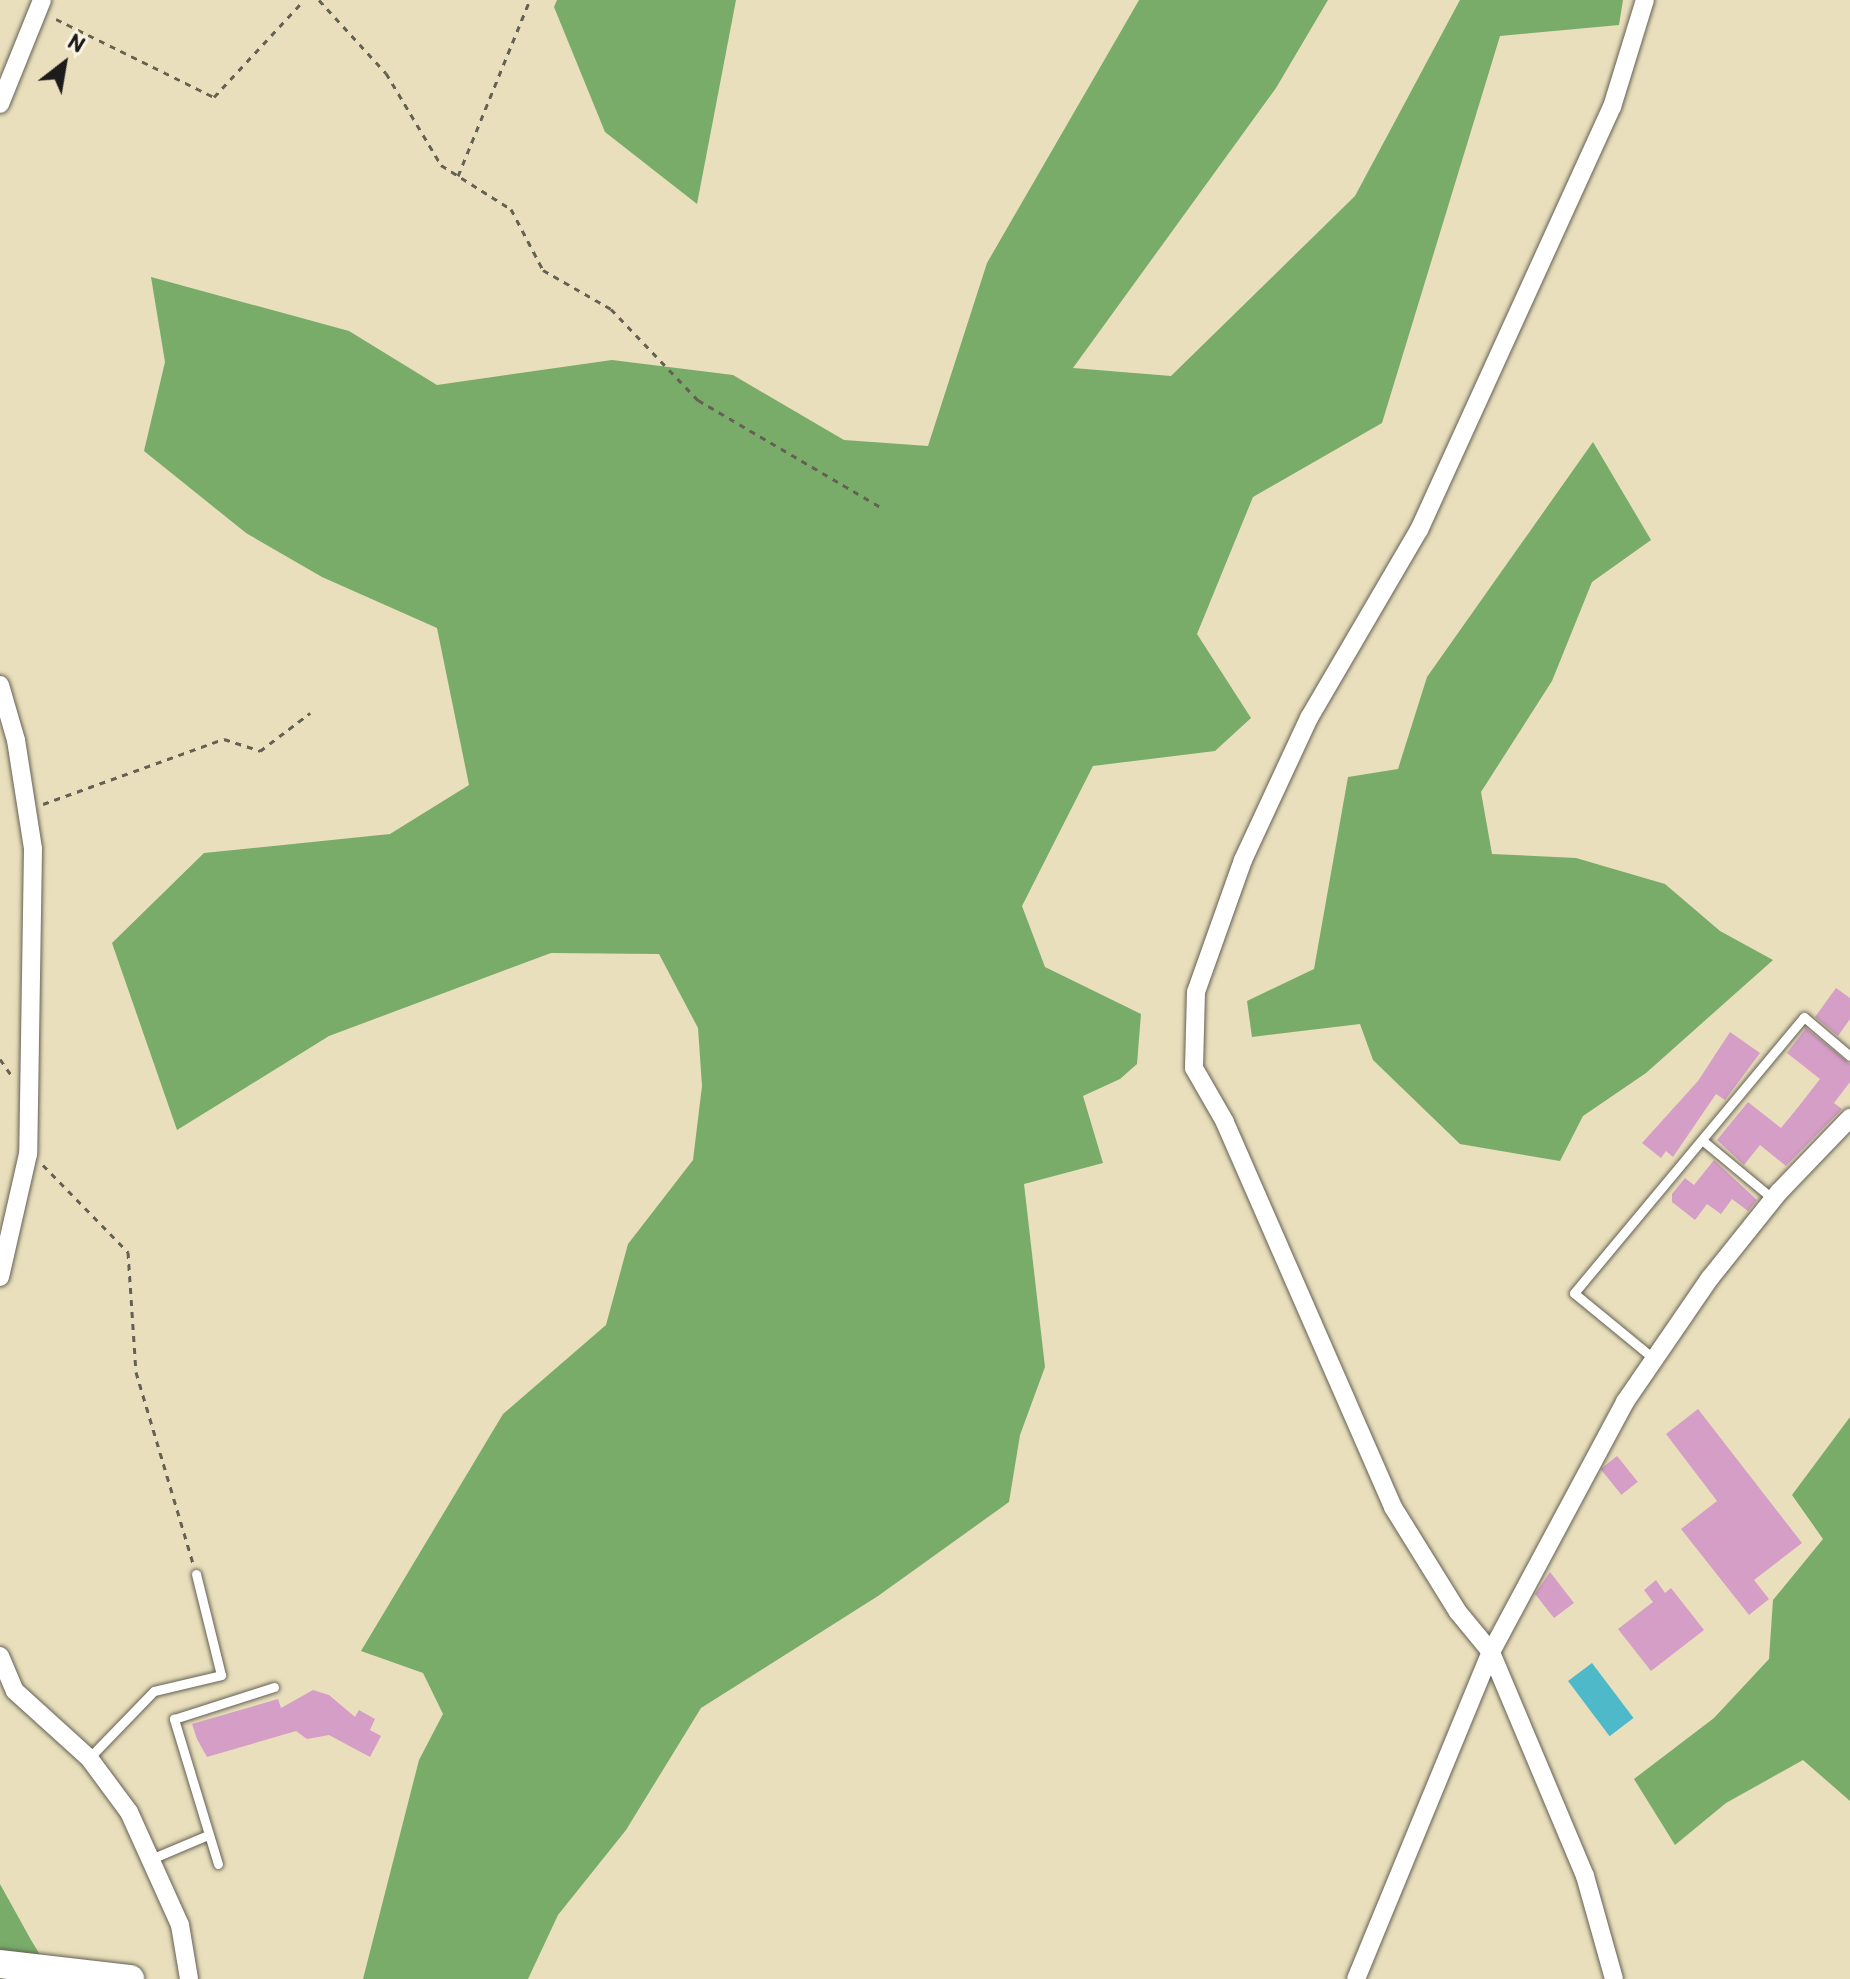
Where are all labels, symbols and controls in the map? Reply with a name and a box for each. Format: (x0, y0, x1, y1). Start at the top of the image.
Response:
north arrow (24, 24, 104, 104)
text: N (63, 28, 90, 58)

